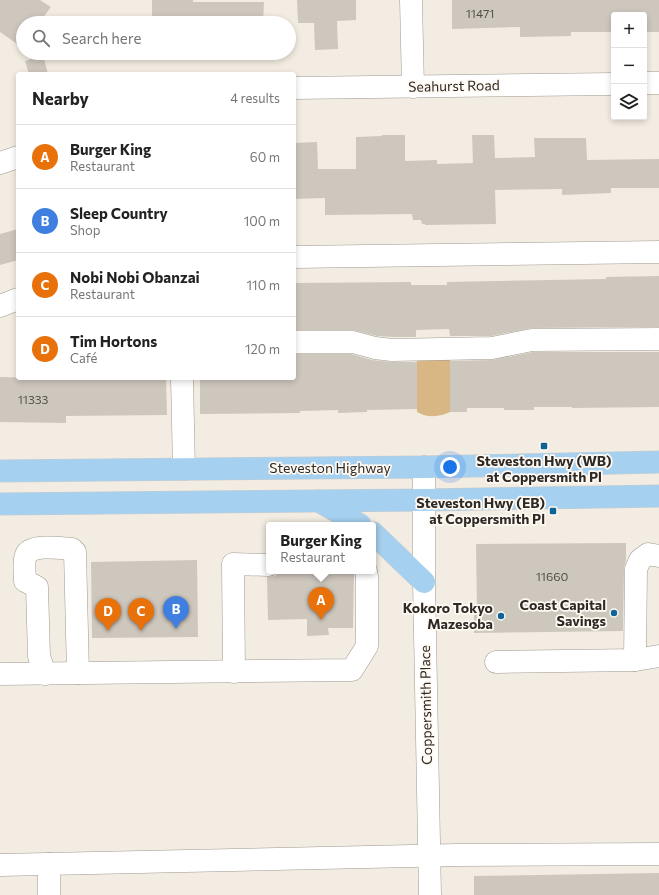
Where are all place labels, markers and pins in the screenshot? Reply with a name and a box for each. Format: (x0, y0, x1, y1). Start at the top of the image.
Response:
marker: Steveston Hwy (WB) at Coppersmith Pl (539, 441, 549, 451)
place label: Steveston Hwy (WB) at Coppersmith Pl (477, 452, 612, 485)
place label: Steveston Hwy (EB) at Coppersmith Pl (416, 494, 545, 527)
marker: Steveston Hwy (EB) at Coppersmith Pl (548, 506, 558, 516)
pin: A (308, 587, 334, 620)
pin: B (163, 596, 189, 629)
place label: Coast Capital Savings (519, 596, 606, 629)
pin: D (95, 598, 121, 631)
pin: C (128, 598, 154, 631)
place label: Kokoro Tokyo Mazesoba (403, 599, 493, 632)
marker: Coast Capital Savings (609, 608, 619, 618)
marker: Kokoro Tokyo Mazesoba (496, 611, 506, 621)

